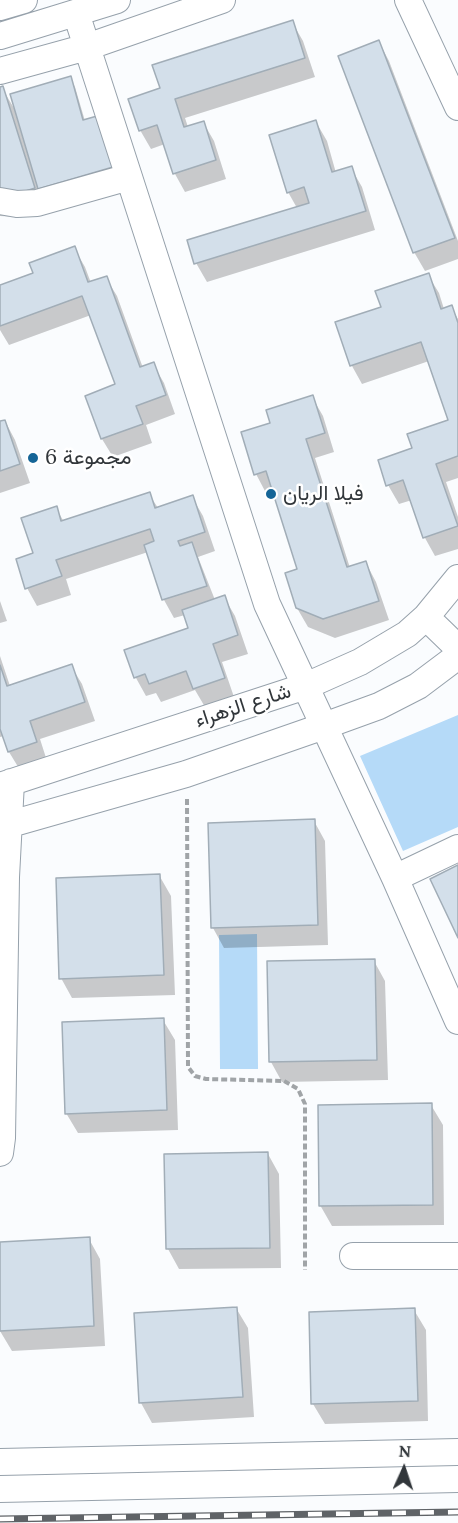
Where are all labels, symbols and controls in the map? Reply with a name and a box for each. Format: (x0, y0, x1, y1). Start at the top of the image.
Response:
place label: مجموعة 6 (45, 445, 131, 471)
marker: مجموعة 6 (26, 451, 40, 465)
place label: فيلا الريان (283, 481, 364, 507)
marker: فيلا الريان (264, 487, 278, 501)
street label: شارع الزهراء (192, 679, 294, 733)
north arrow (374, 1439, 434, 1499)
text: N (398, 1441, 412, 1461)

